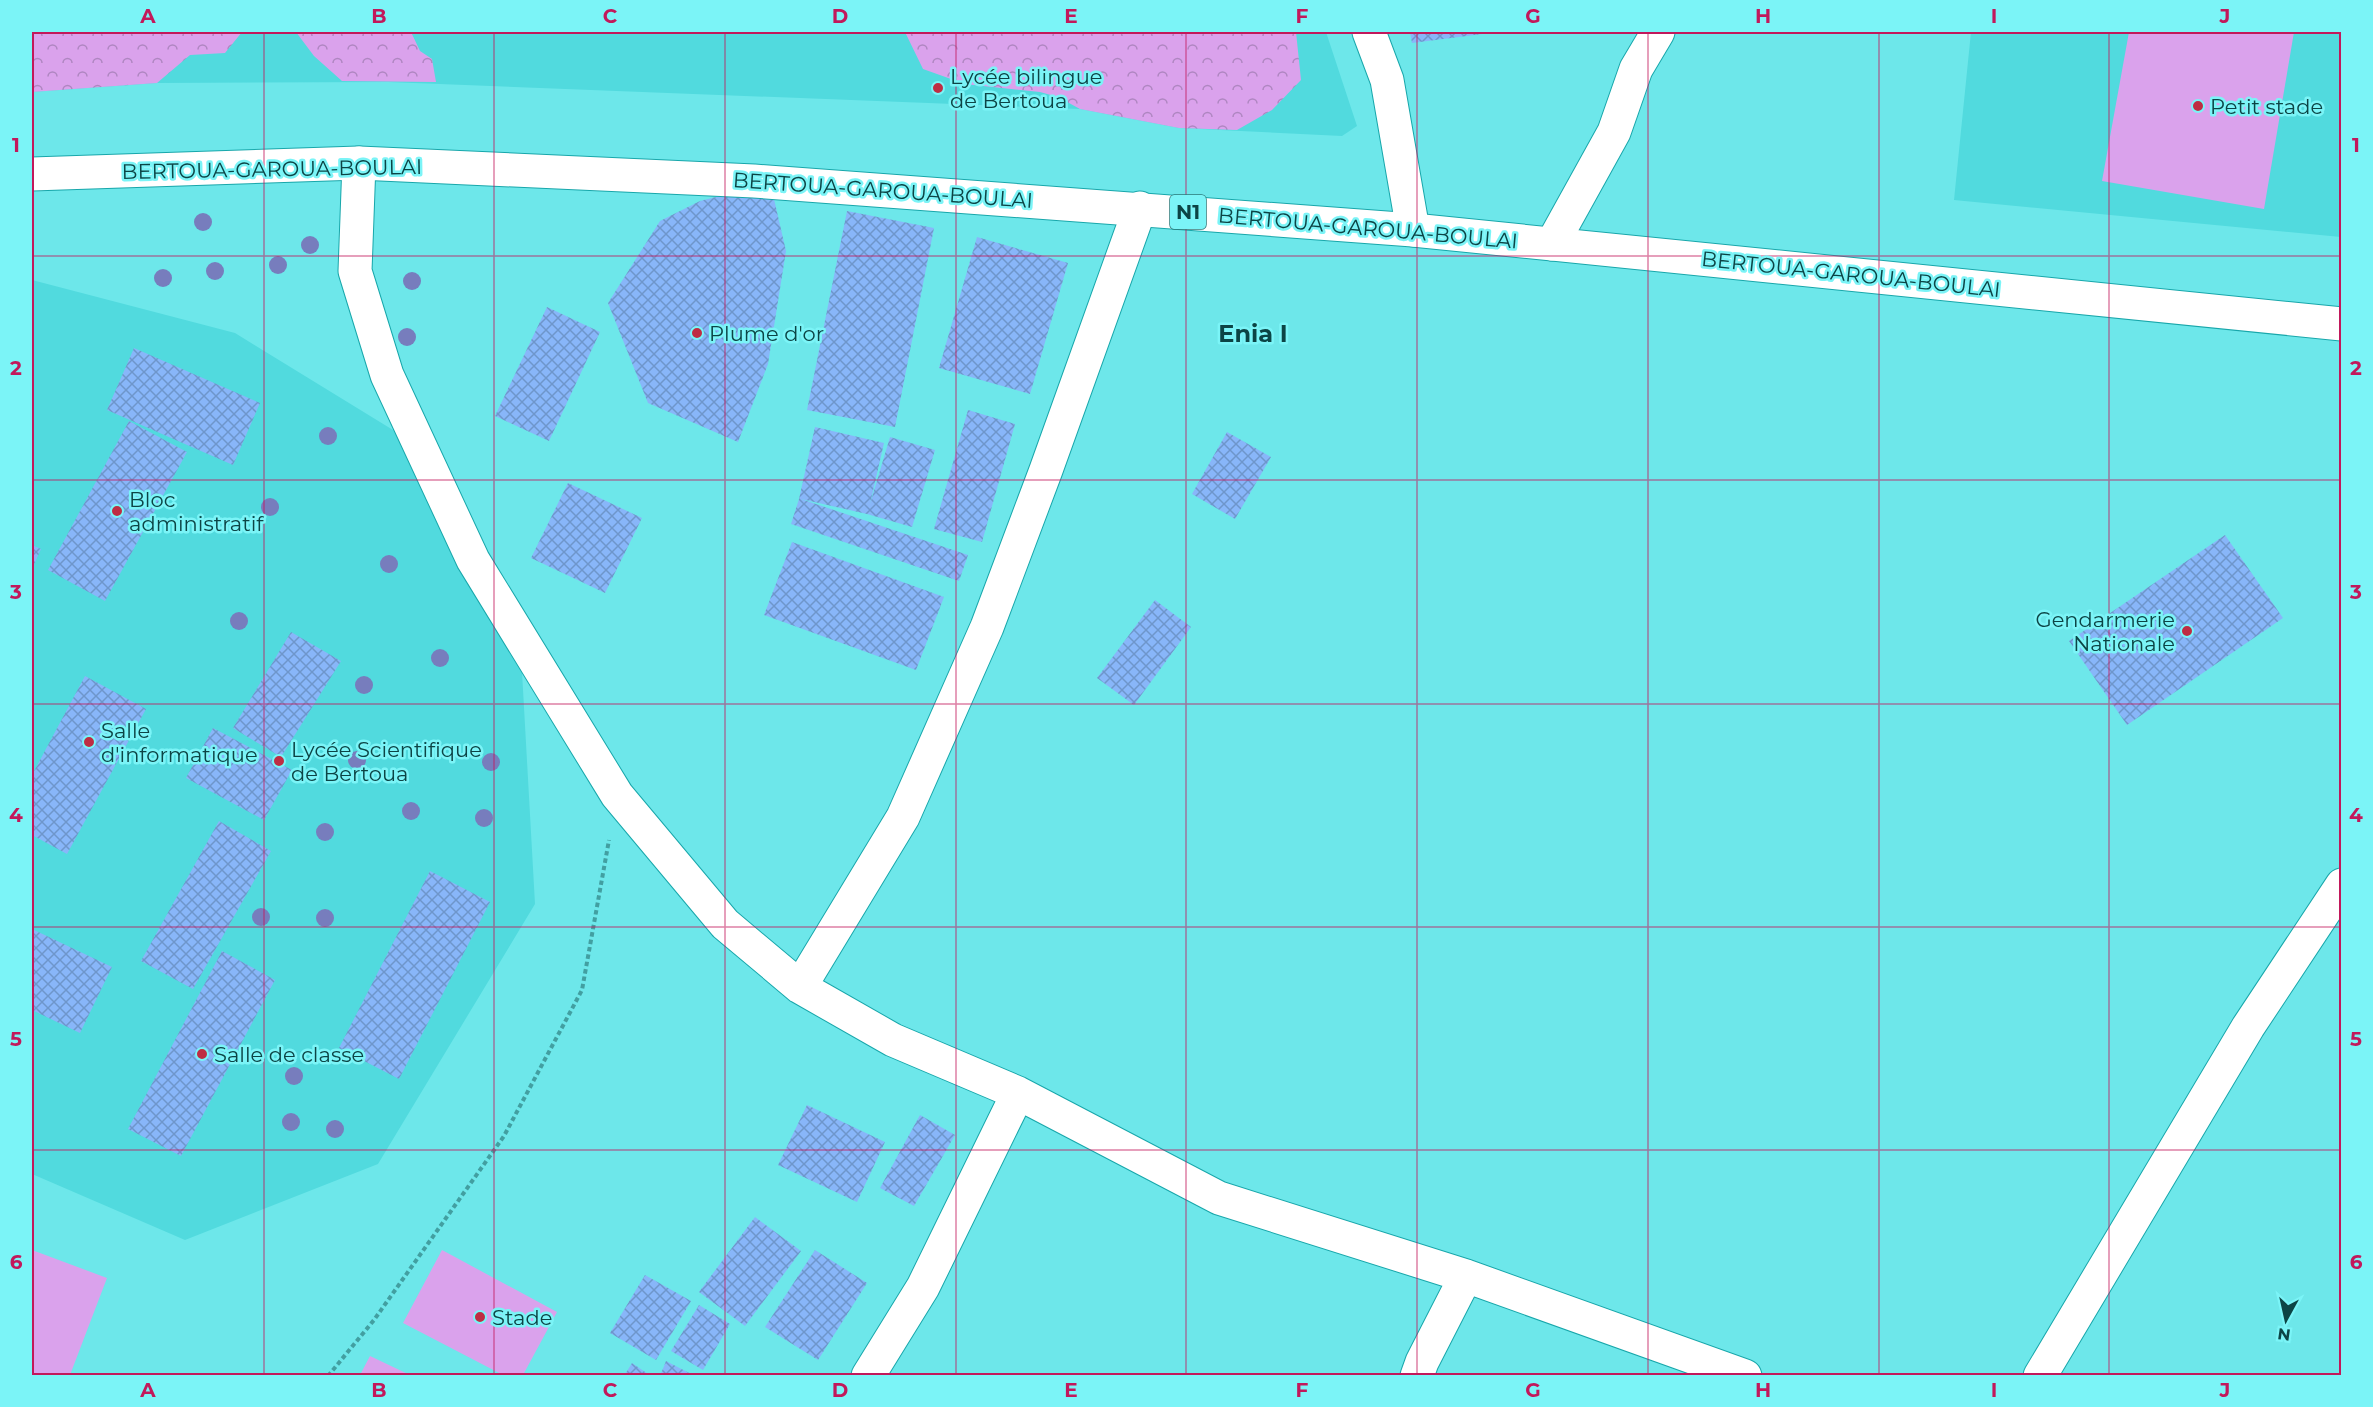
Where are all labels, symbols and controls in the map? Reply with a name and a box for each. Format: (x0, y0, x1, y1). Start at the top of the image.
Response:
text: A (139, 4, 156, 28)
text: B (371, 4, 387, 28)
text: C (603, 4, 618, 28)
text: D (832, 4, 848, 28)
text: E (1064, 4, 1078, 28)
text: F (1296, 4, 1309, 28)
text: G (1525, 4, 1541, 28)
text: H (1755, 4, 1771, 28)
text: I (1991, 4, 1997, 28)
text: J (2219, 4, 2230, 28)
place label: Lycée bilingue de Bertoua (950, 64, 1103, 113)
marker: Lycée bilingue de Bertoua (931, 81, 945, 95)
place label: Petit stade (2210, 94, 2323, 119)
marker: Petit stade (2191, 99, 2205, 113)
text: 1 (12, 133, 20, 157)
text: 1 (2352, 133, 2360, 157)
street label: BERTOUA-GAROUA-BOULAI (122, 154, 422, 184)
street label: BERTOUA-GAROUA-BOULAI (732, 167, 1034, 213)
road number: N1 (1170, 195, 1206, 229)
street label: BERTOUA-GAROUA-BOULAI (1217, 202, 1519, 254)
street label: BERTOUA-GAROUA-BOULAI (1700, 246, 2002, 302)
district label: Enia I (1218, 319, 1288, 348)
place label: Plume d'or (709, 321, 824, 346)
marker: Plume d'or (690, 326, 704, 340)
text: 2 (10, 356, 22, 380)
text: 2 (2350, 356, 2362, 380)
place label: Bloc administratif (129, 487, 264, 536)
marker: Bloc administratif (110, 504, 124, 518)
text: 3 (9, 580, 22, 604)
text: 3 (2349, 580, 2362, 604)
place label: Gendarmerie Nationale (2035, 607, 2175, 656)
marker: Gendarmerie Nationale (2180, 624, 2194, 638)
place label: Salle d'informatique (101, 718, 258, 767)
marker: Salle d'informatique (82, 735, 96, 749)
place label: Lycée Scientifique de Bertoua (291, 737, 482, 786)
marker: Lycée Scientifique de Bertoua (272, 754, 286, 768)
text: 4 (9, 803, 23, 827)
text: 4 (2349, 803, 2363, 827)
text: 5 (10, 1027, 22, 1051)
text: 5 (2350, 1027, 2362, 1051)
place label: Salle de classe (214, 1042, 364, 1067)
marker: Salle de classe (195, 1047, 209, 1061)
text: 6 (10, 1250, 23, 1274)
text: 6 (2350, 1250, 2363, 1274)
north arrow (2256, 1290, 2316, 1350)
place label: Stade (492, 1305, 552, 1330)
marker: Stade (473, 1310, 487, 1324)
text: N (2276, 1324, 2292, 1345)
text: A (139, 1378, 156, 1402)
text: B (371, 1378, 387, 1402)
text: C (603, 1378, 618, 1402)
text: D (832, 1378, 848, 1402)
text: E (1064, 1378, 1078, 1402)
text: F (1296, 1378, 1309, 1402)
text: G (1525, 1378, 1541, 1402)
text: H (1755, 1378, 1771, 1402)
text: I (1991, 1378, 1997, 1402)
text: J (2219, 1378, 2230, 1402)

